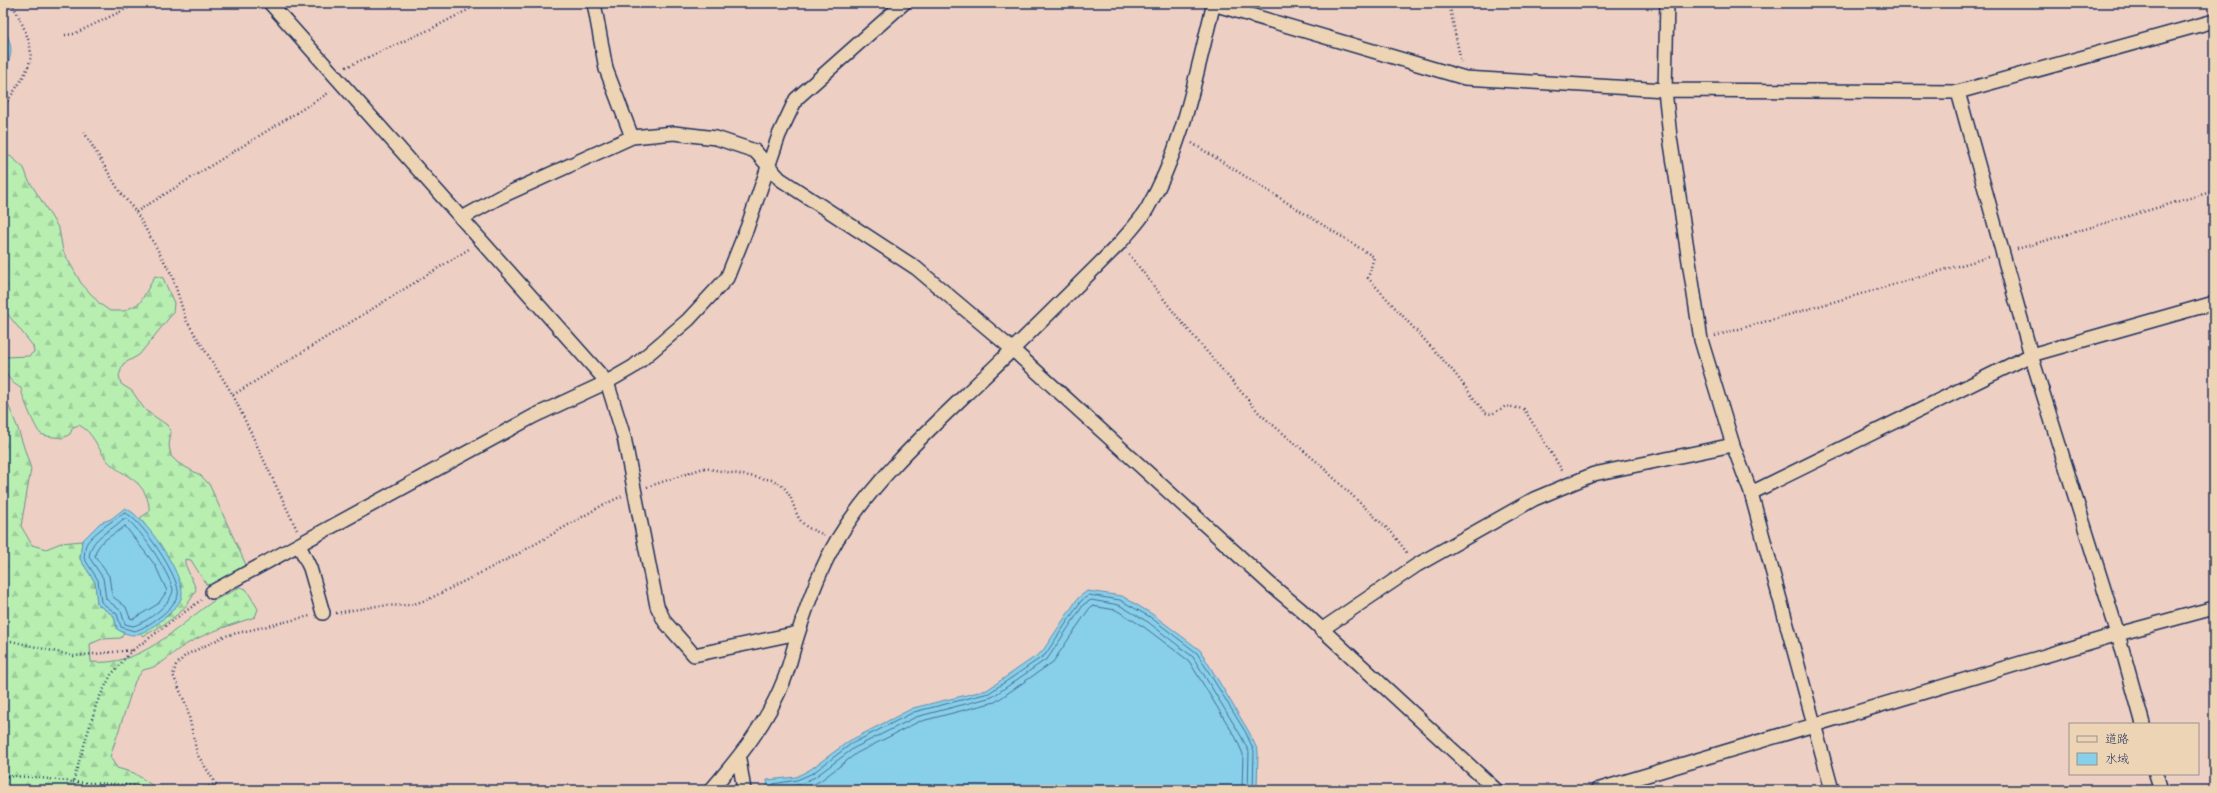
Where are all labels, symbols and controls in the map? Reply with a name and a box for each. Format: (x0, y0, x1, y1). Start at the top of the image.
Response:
legend (2069, 723, 2199, 775)
text: 道路 (2105, 732, 2129, 746)
text: 水域 (2105, 752, 2129, 766)

